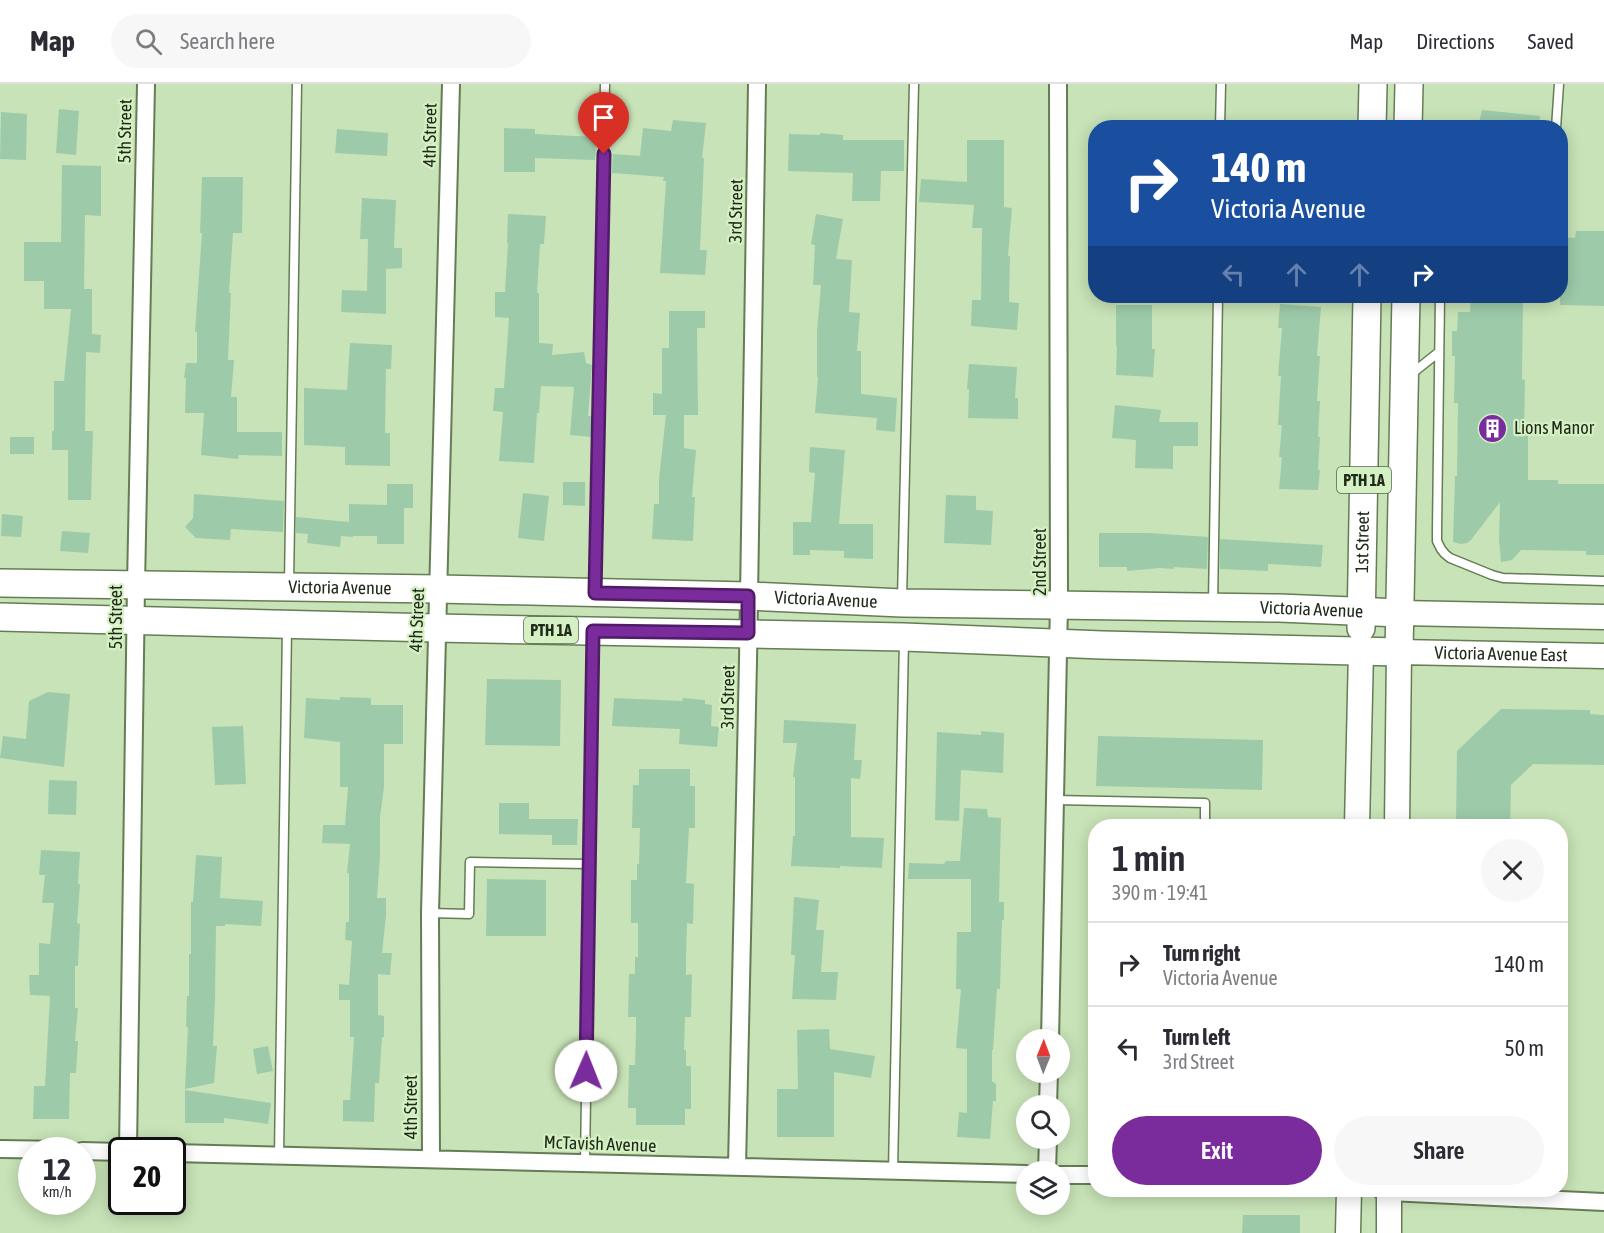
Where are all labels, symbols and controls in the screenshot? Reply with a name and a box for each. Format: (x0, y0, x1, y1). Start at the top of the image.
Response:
search box (111, 14, 531, 68)
text: Map (30, 25, 75, 57)
icon: search (132, 25, 165, 58)
text: Search here (180, 28, 275, 54)
text: Map (1349, 29, 1383, 53)
text: Directions (1416, 29, 1495, 53)
text: Saved (1528, 29, 1574, 53)
pin (578, 92, 629, 154)
street label: 5th Street (113, 99, 136, 163)
icon: arrive (587, 101, 620, 134)
street label: 4th Street (418, 103, 441, 167)
text: 140 m (1211, 143, 1306, 191)
icon: right (1112, 144, 1190, 222)
street label: 3rd Street (724, 179, 747, 243)
text: Victoria Avenue (1211, 193, 1366, 224)
icon: left (1217, 258, 1250, 291)
icon: ahead (1280, 258, 1313, 291)
icon: ahead (1343, 258, 1376, 291)
icon: right (1406, 258, 1439, 291)
building icon: Lions Manor (1477, 412, 1509, 444)
place label: Lions Manor (1514, 417, 1595, 438)
road number: PTH 1A (1337, 467, 1391, 493)
street label: 1st Street (1351, 511, 1373, 573)
street label: 2nd Street (1029, 528, 1050, 596)
street label: Victoria Avenue (288, 576, 392, 598)
street label: 5th Street (105, 585, 126, 649)
street label: Victoria Avenue (774, 586, 878, 612)
street label: 4th Street (405, 587, 428, 653)
street label: Victoria Avenue (1260, 597, 1364, 621)
road number: PTH 1A (524, 617, 578, 643)
street label: Victoria Avenue East (1434, 642, 1568, 665)
street label: 3rd Street (716, 665, 739, 729)
text: 1 min (1112, 837, 1186, 879)
button: close (1481, 839, 1544, 902)
text: 390 m · 19:41 (1112, 881, 1208, 904)
text: Turn right (1163, 940, 1240, 966)
icon: right (1112, 948, 1145, 981)
text: 140 m (1494, 951, 1544, 977)
text: Victoria Avenue (1163, 966, 1278, 989)
text: Turn left (1163, 1024, 1230, 1050)
north arrow (1016, 1029, 1070, 1083)
map controls (1016, 1029, 1070, 1215)
icon: left (1112, 1032, 1145, 1065)
text: 50 m (1504, 1035, 1544, 1061)
position arrow (554, 1039, 618, 1103)
text: 3rd Street (1163, 1050, 1234, 1073)
street label: 4th Street (400, 1075, 421, 1139)
button: search (1016, 1095, 1070, 1149)
button: Exit (1112, 1116, 1322, 1185)
button: Share (1334, 1116, 1544, 1185)
street label: McTavish Avenue (543, 1131, 657, 1156)
speed limit sign: 20 (108, 1137, 186, 1215)
text: 12 (43, 1152, 71, 1186)
button: layers (1016, 1161, 1070, 1215)
text: km/h (42, 1183, 72, 1200)

